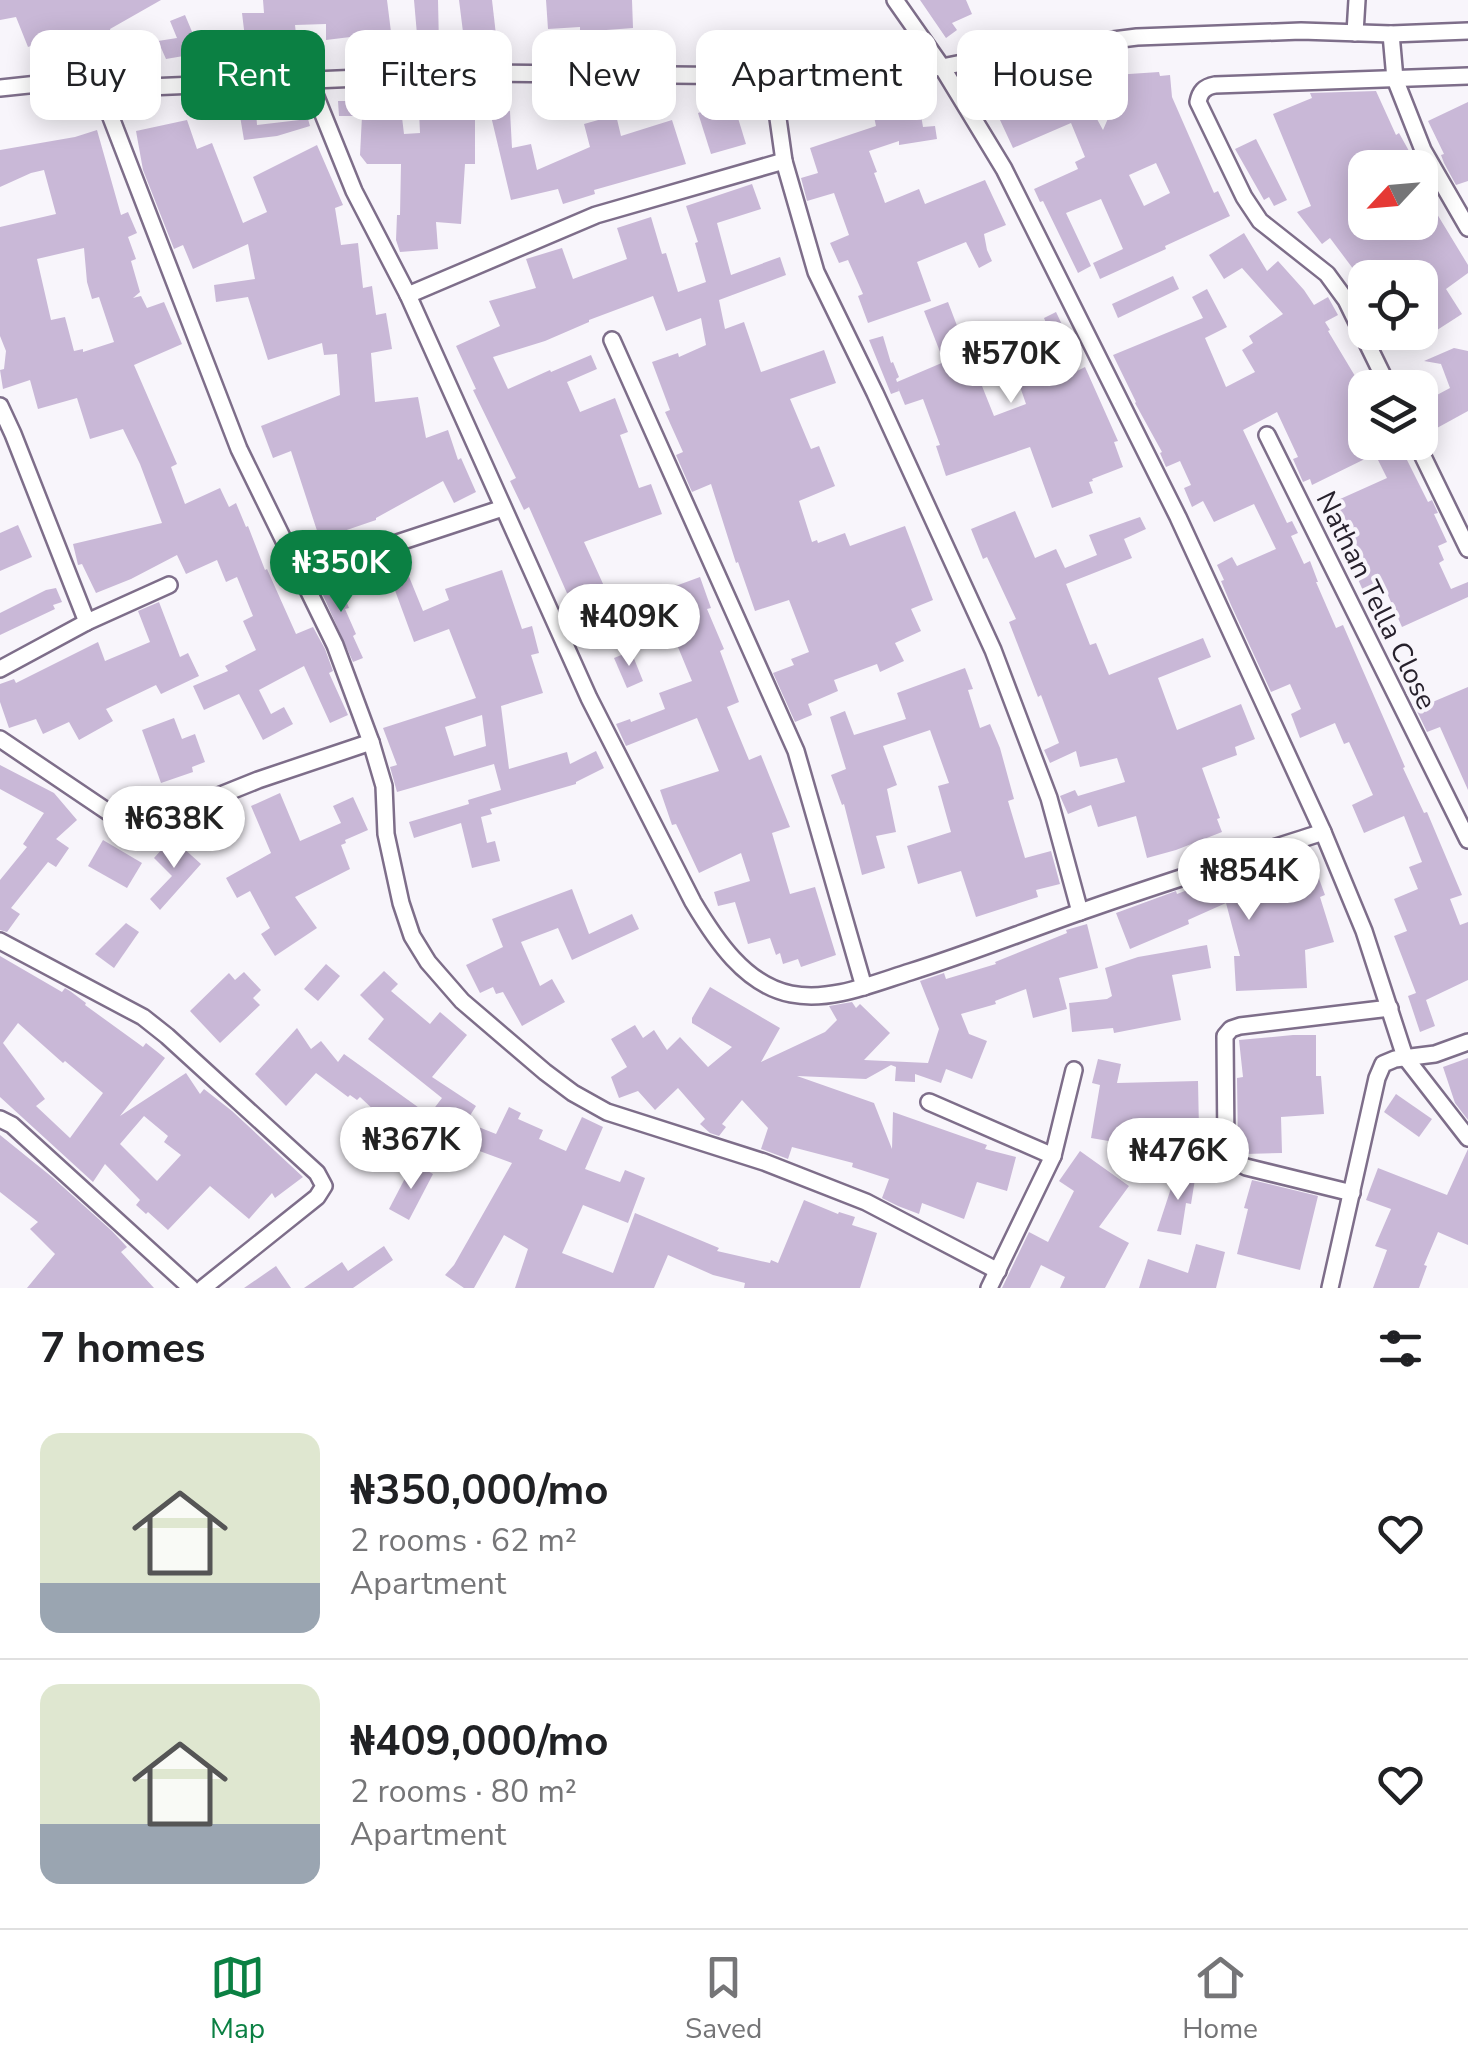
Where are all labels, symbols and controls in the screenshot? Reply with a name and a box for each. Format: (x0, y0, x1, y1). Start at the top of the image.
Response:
chip: Buy (30, 30, 161, 120)
chip: Rent (181, 30, 325, 120)
chip: Filters (345, 30, 512, 120)
chip: New (532, 30, 676, 120)
chip: Apartment (696, 30, 937, 120)
chip: House (957, 30, 1128, 120)
north arrow (1348, 150, 1438, 240)
map controls (1348, 150, 1438, 460)
button: locate (1348, 260, 1438, 350)
pin: ₦570K (941, 321, 1081, 406)
text: ₦570K (962, 332, 1060, 375)
button: layers (1348, 370, 1438, 460)
street label: Nathan Tella Close (1307, 485, 1445, 716)
pin: ₦350K (271, 530, 411, 615)
text: ₦350K (292, 541, 390, 584)
pin: ₦409K (559, 584, 699, 669)
text: ₦409K (580, 595, 678, 638)
pin: ₦638K (104, 786, 244, 871)
text: ₦638K (125, 797, 223, 840)
pin: ₦854K (1179, 838, 1319, 923)
text: ₦854K (1200, 849, 1298, 892)
pin: ₦367K (341, 1107, 481, 1192)
text: ₦367K (362, 1118, 460, 1161)
pin: ₦476K (1108, 1118, 1248, 1203)
text: ₦476K (1129, 1129, 1227, 1172)
text: 7 homes (40, 1320, 205, 1377)
icon: filters (1373, 1321, 1428, 1376)
text: ₦350,000/mo (350, 1462, 608, 1519)
icon: home (120, 1473, 240, 1593)
icon: heart (1373, 1506, 1428, 1561)
text: 2 rooms · 62 m² (350, 1519, 577, 1562)
text: Apartment (350, 1562, 506, 1605)
text: ₦409,000/mo (350, 1713, 608, 1770)
icon: home (120, 1724, 240, 1844)
icon: heart (1373, 1757, 1428, 1812)
text: 2 rooms · 80 m² (350, 1770, 577, 1813)
text: Apartment (350, 1813, 506, 1856)
tab: Map (210, 1950, 265, 2048)
tab: Saved (685, 1950, 762, 2048)
tab: Home (1182, 1950, 1258, 2048)

